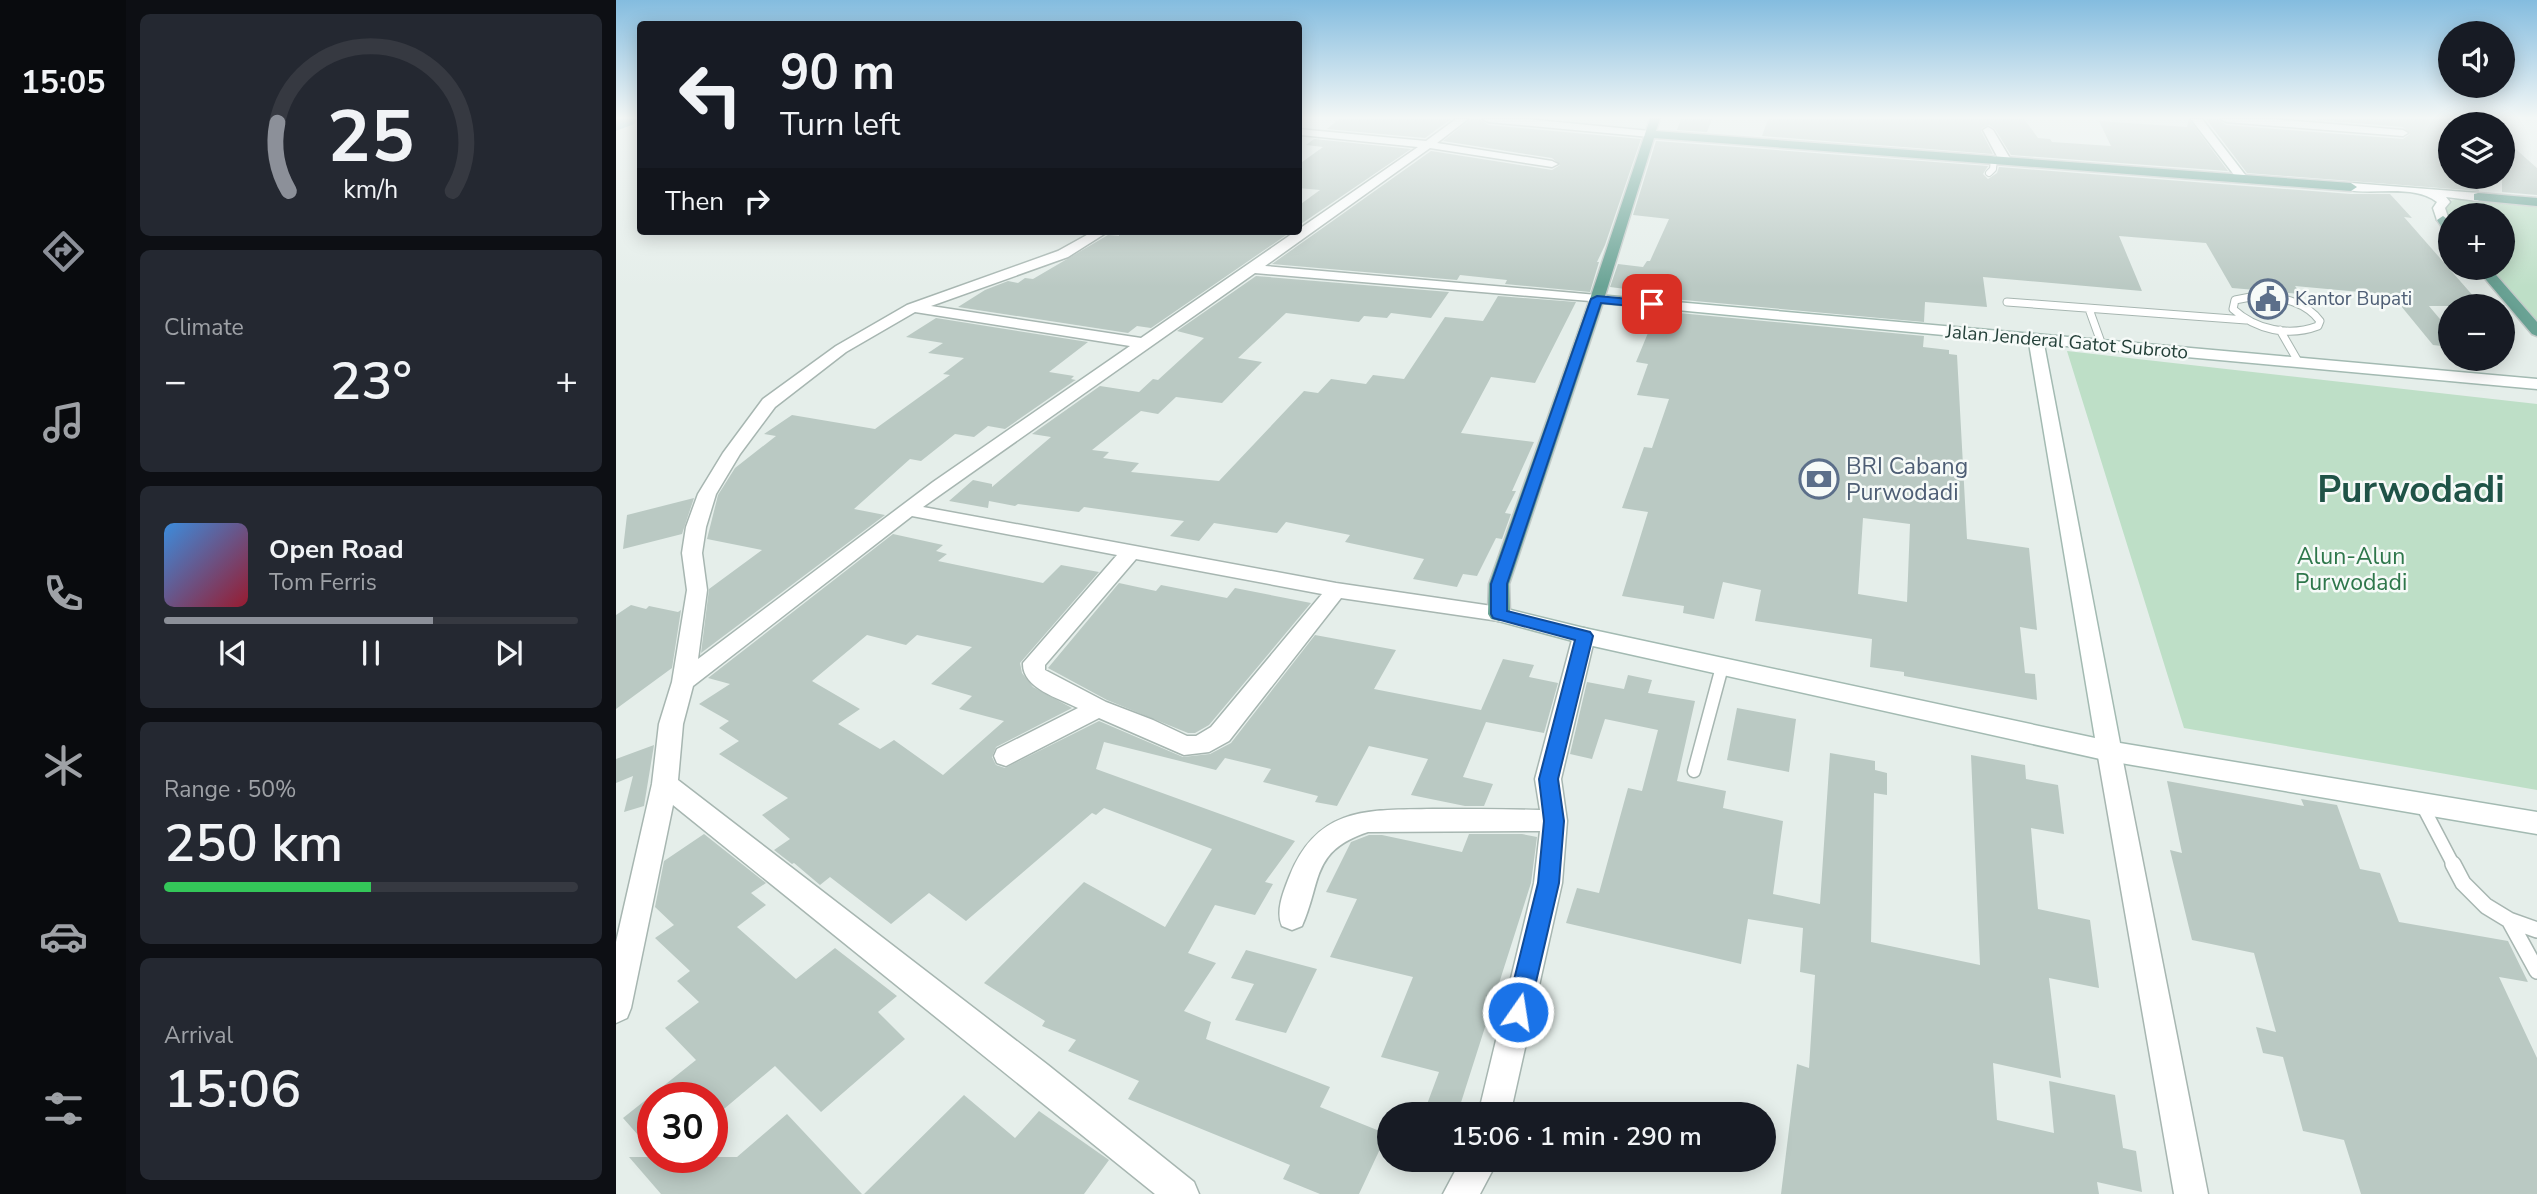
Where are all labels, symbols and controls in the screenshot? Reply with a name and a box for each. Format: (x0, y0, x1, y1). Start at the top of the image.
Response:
map controls (2438, 21, 2515, 371)
button: sound (2438, 21, 2515, 98)
text: 90 m (780, 39, 895, 106)
icon: left (665, 49, 756, 140)
text: 15:05 (21, 61, 105, 104)
text: 25 (327, 87, 415, 187)
text: Turn left (780, 103, 900, 146)
button: layers (2438, 112, 2515, 189)
text: km/h (343, 173, 399, 207)
icon: right (738, 182, 776, 220)
text: Then (665, 184, 724, 219)
button: + (2438, 203, 2515, 280)
icon: directions (39, 227, 88, 276)
pin (1622, 274, 1682, 334)
public building icon: Kantor Bupati (2247, 278, 2289, 320)
icon: arrive (1633, 285, 1671, 323)
place label: Kantor Bupati (2295, 286, 2412, 312)
button: − (2438, 294, 2515, 371)
text: Climate (164, 312, 244, 343)
street label: Jalan Jenderal Gatot Subroto (1944, 318, 2189, 366)
text: 23° (330, 346, 412, 417)
text: − (164, 356, 187, 407)
text: + (555, 356, 578, 407)
icon: music (39, 398, 88, 447)
place label: BRI Cabang Purwodadi (1846, 451, 1968, 508)
bank icon: BRI Cabang Purwodadi (1798, 458, 1840, 500)
district label: Purwodadi (2317, 465, 2505, 515)
text: Open Road (269, 532, 404, 567)
park label: Alun-Alun Purwodadi (2295, 541, 2407, 598)
text: Tom Ferris (269, 567, 377, 598)
icon: phone (39, 569, 88, 618)
icon: previous (214, 634, 252, 672)
icon: pause (352, 634, 390, 672)
icon: next (490, 634, 528, 672)
icon: climate (39, 741, 88, 790)
text: Range · 50% (164, 774, 296, 805)
text: 250 km (164, 808, 343, 879)
icon: car (39, 912, 88, 961)
position arrow (1481, 975, 1555, 1049)
text: Arrival (164, 1020, 233, 1051)
text: 15:06 (164, 1054, 301, 1125)
speed limit sign: 30 (637, 1082, 728, 1173)
icon: filters (39, 1084, 88, 1133)
text: 15:06 · 1 min · 290 m (1451, 1119, 1702, 1154)

